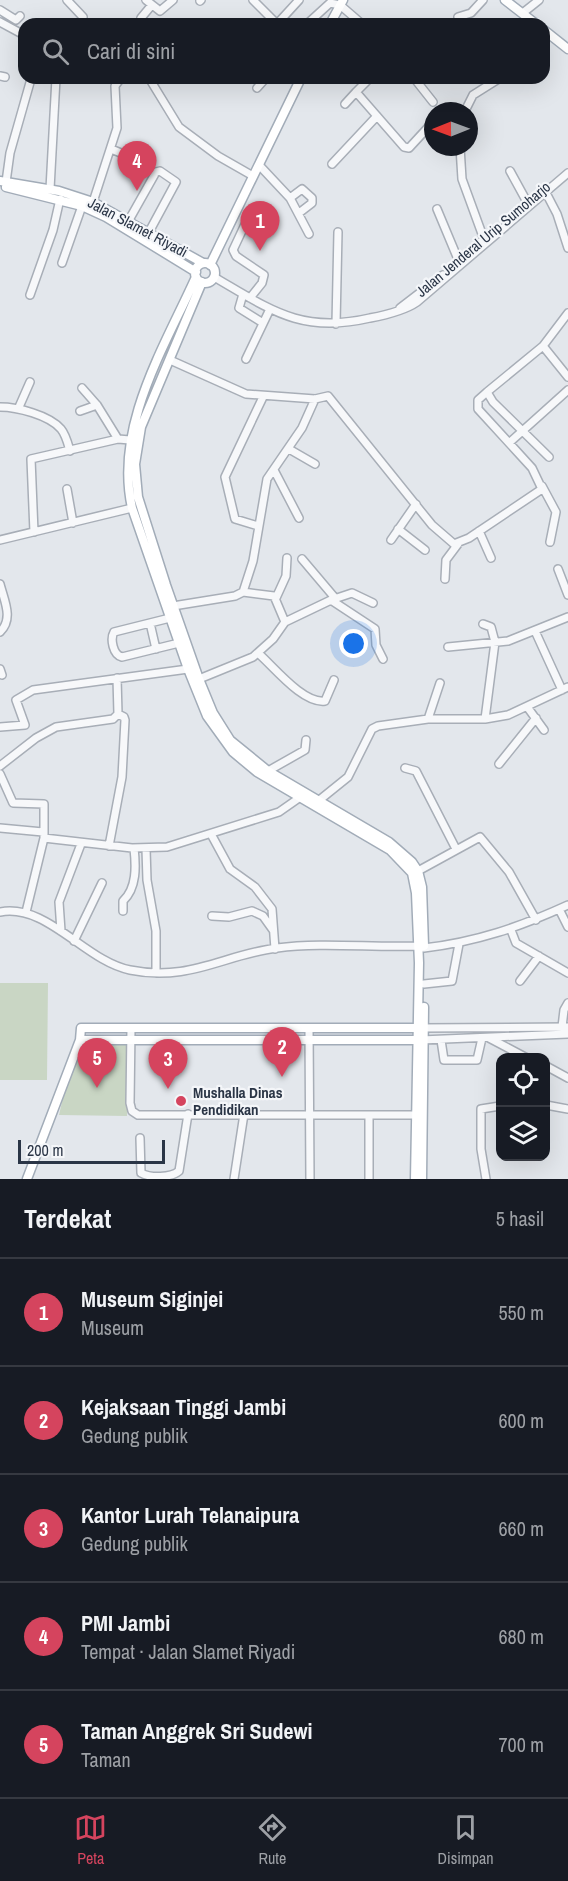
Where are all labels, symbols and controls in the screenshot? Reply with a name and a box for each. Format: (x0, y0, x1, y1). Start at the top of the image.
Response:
search box (18, 18, 550, 84)
icon: search (39, 35, 72, 68)
text: Cari di sini (87, 36, 175, 66)
north arrow (424, 102, 478, 156)
pin: 4 (118, 142, 156, 191)
street label: Jalan Jenderal Urip Sumoharjo (411, 176, 555, 302)
street label: Jalan Slamet Riyadi (84, 192, 192, 262)
pin: 1 (240, 202, 280, 251)
your location (339, 629, 368, 658)
pin: 2 (262, 1028, 302, 1077)
pin: 5 (78, 1038, 116, 1088)
pin: 3 (148, 1040, 188, 1089)
map controls (496, 1053, 550, 1161)
button: locate (496, 1053, 550, 1107)
place label: Mushalla Dinas Pendidikan (193, 1082, 283, 1120)
marker: Mushalla Dinas Pendidikan (174, 1094, 188, 1108)
button: layers (496, 1107, 550, 1161)
scale bar (18, 1137, 165, 1164)
text: 200 m (27, 1139, 63, 1161)
text: Terdekat (24, 1201, 111, 1236)
text: 5 hasil (496, 1205, 544, 1232)
text: Museum Siginjei (81, 1284, 223, 1314)
text: 1 (39, 1299, 48, 1326)
text: 550 m (498, 1299, 544, 1326)
text: Museum (81, 1314, 144, 1341)
text: Kejaksaan Tinggi Jambi (81, 1392, 286, 1422)
text: 2 (39, 1407, 48, 1434)
text: 600 m (498, 1407, 544, 1434)
text: Gedung publik (81, 1422, 188, 1449)
text: Kantor Lurah Telanaipura (81, 1500, 299, 1530)
text: 3 (39, 1515, 48, 1542)
text: 660 m (498, 1515, 544, 1542)
text: Gedung publik (81, 1530, 188, 1557)
text: PMI Jambi (81, 1608, 170, 1638)
text: 4 (39, 1623, 48, 1650)
text: 680 m (498, 1623, 544, 1650)
text: Tempat · Jalan Slamet Riyadi (81, 1638, 295, 1665)
text: Taman Anggrek Sri Sudewi (81, 1716, 313, 1746)
text: 5 (39, 1731, 48, 1758)
text: 700 m (498, 1731, 544, 1758)
text: Taman (81, 1746, 131, 1773)
tab: Peta (74, 1811, 107, 1869)
tab: Rute (256, 1811, 289, 1869)
tab: Disimpan (438, 1811, 494, 1869)

